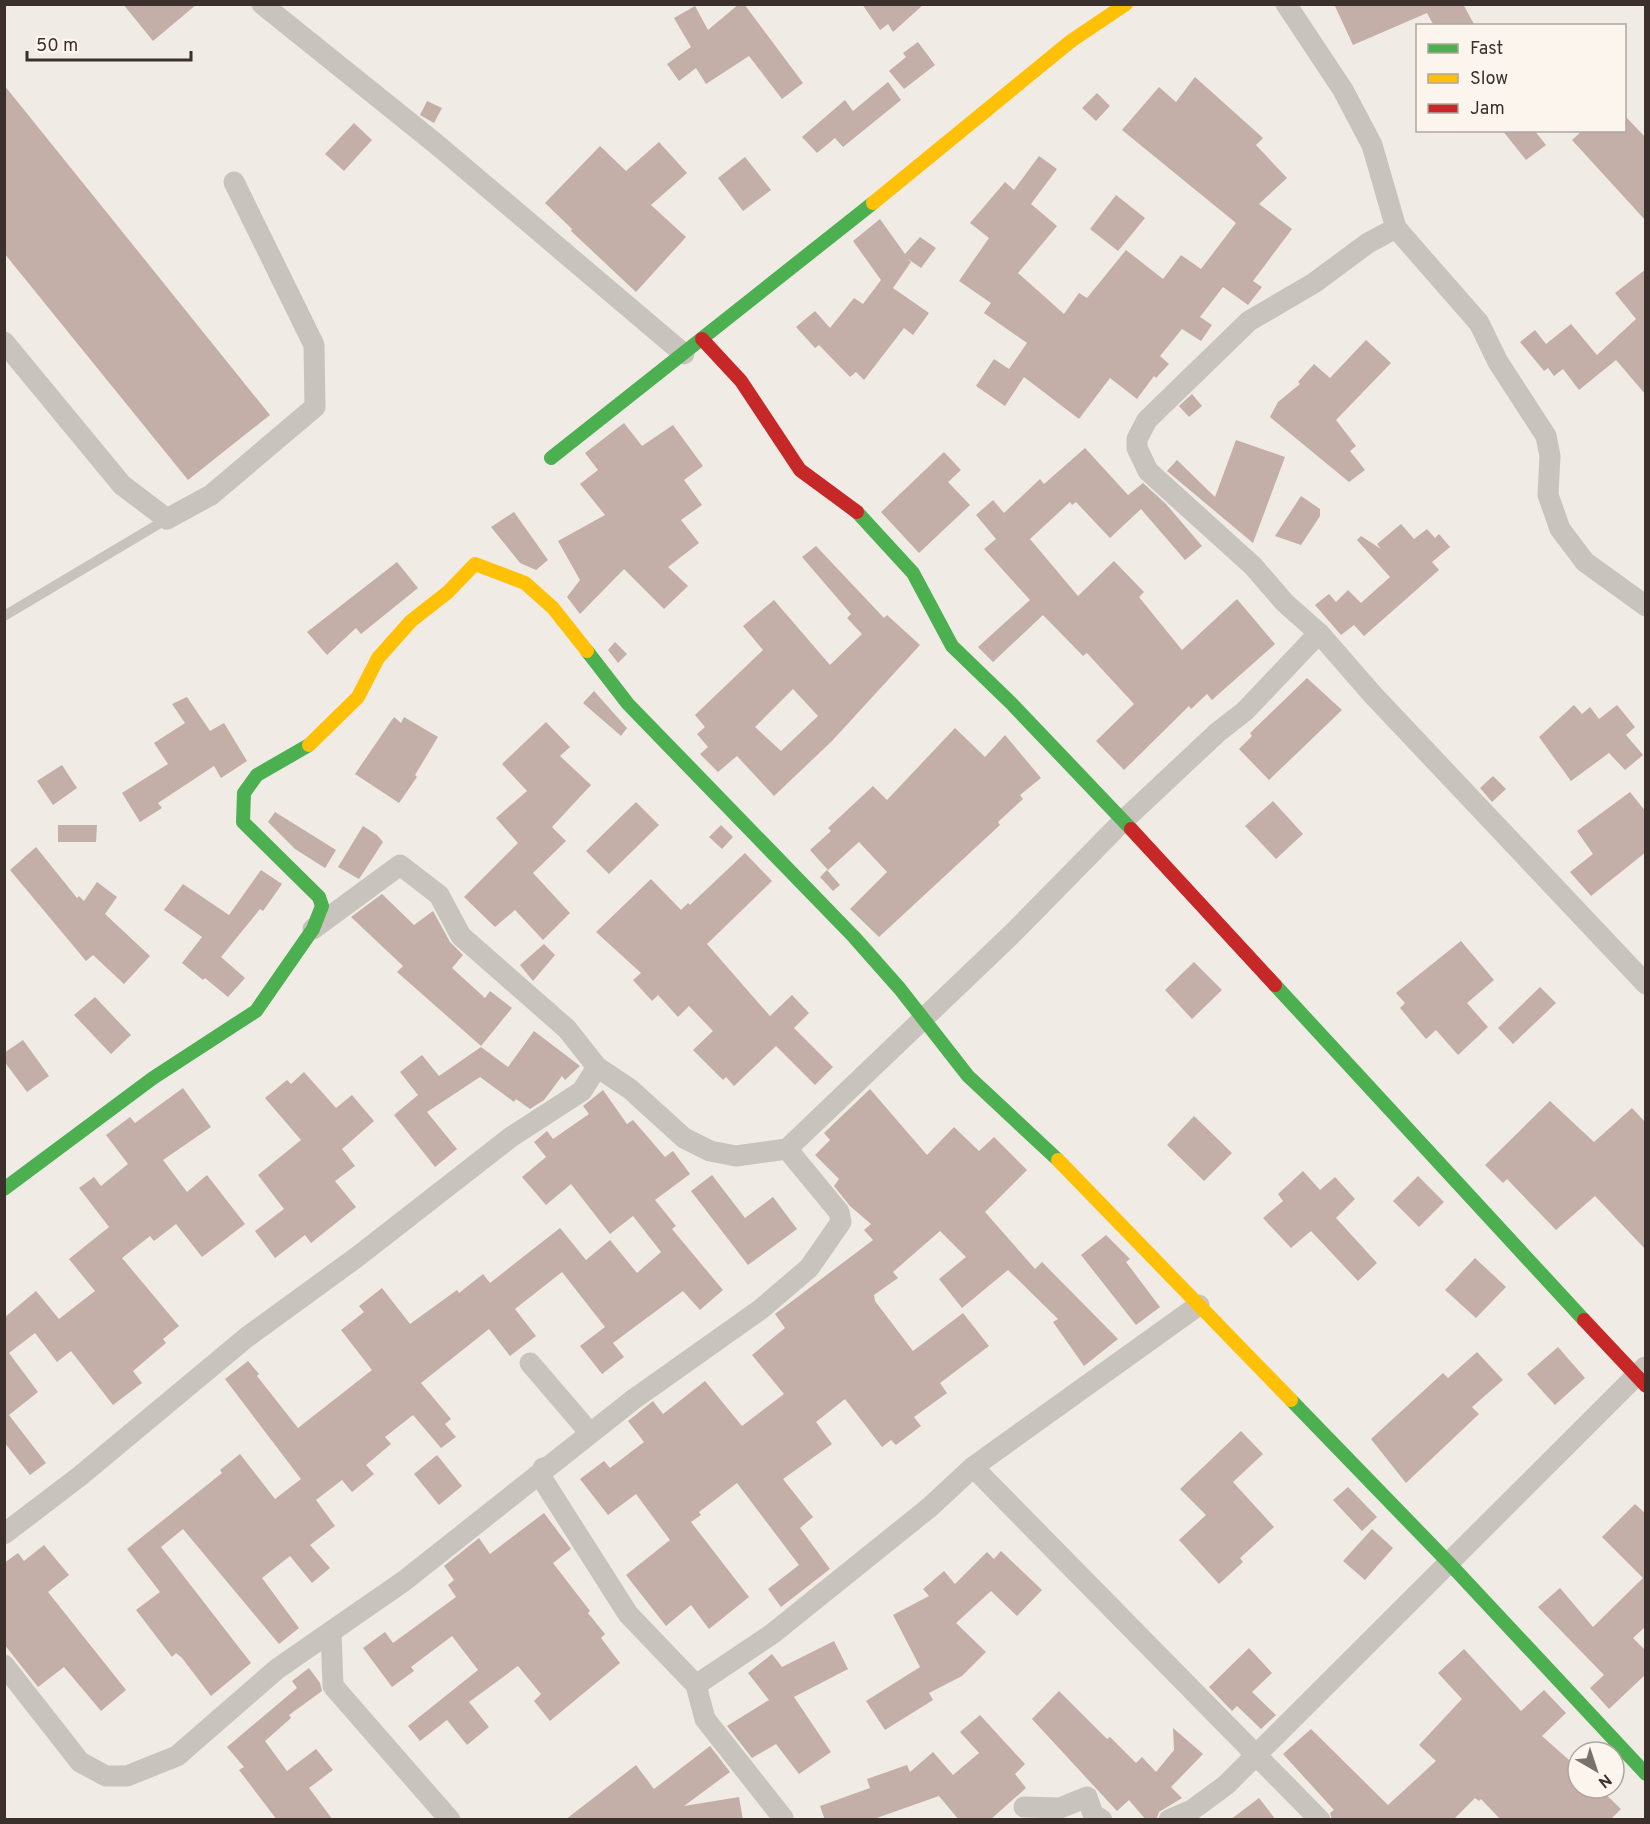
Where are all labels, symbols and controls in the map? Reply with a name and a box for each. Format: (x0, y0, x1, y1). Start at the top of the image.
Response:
scale bar (27, 24, 190, 62)
legend (1416, 24, 1626, 132)
text: 50 m (36, 35, 78, 58)
text: Fast (1470, 38, 1503, 61)
text: Slow (1470, 68, 1508, 91)
text: Jam (1470, 98, 1505, 121)
north arrow (1566, 1740, 1626, 1800)
text: N (1593, 1769, 1615, 1791)

